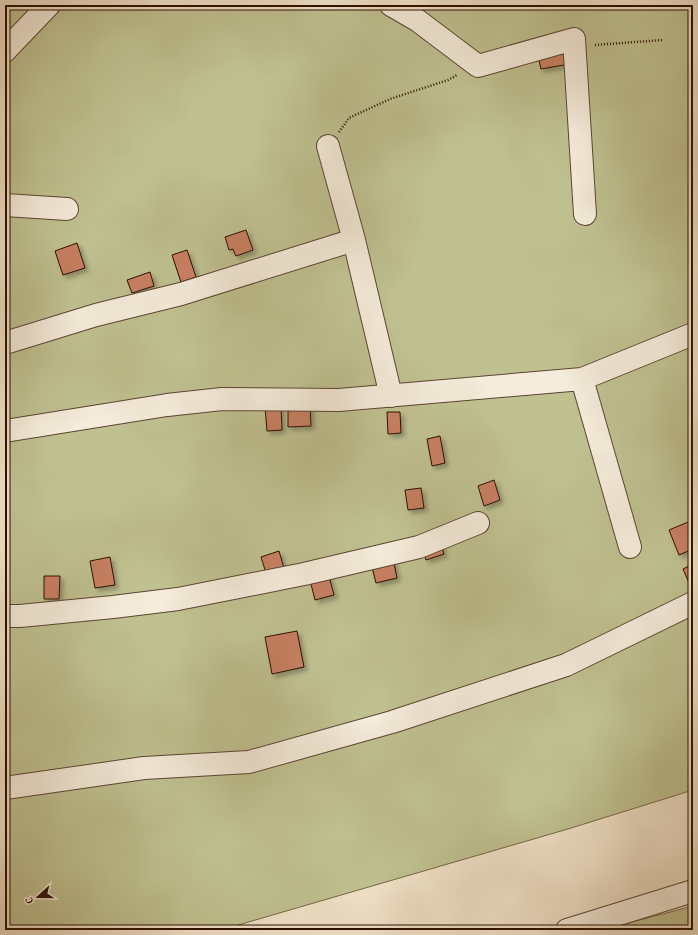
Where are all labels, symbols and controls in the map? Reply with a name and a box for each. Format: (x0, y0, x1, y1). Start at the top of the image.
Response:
north arrow (18, 877, 58, 917)
text: С (20, 895, 37, 906)

